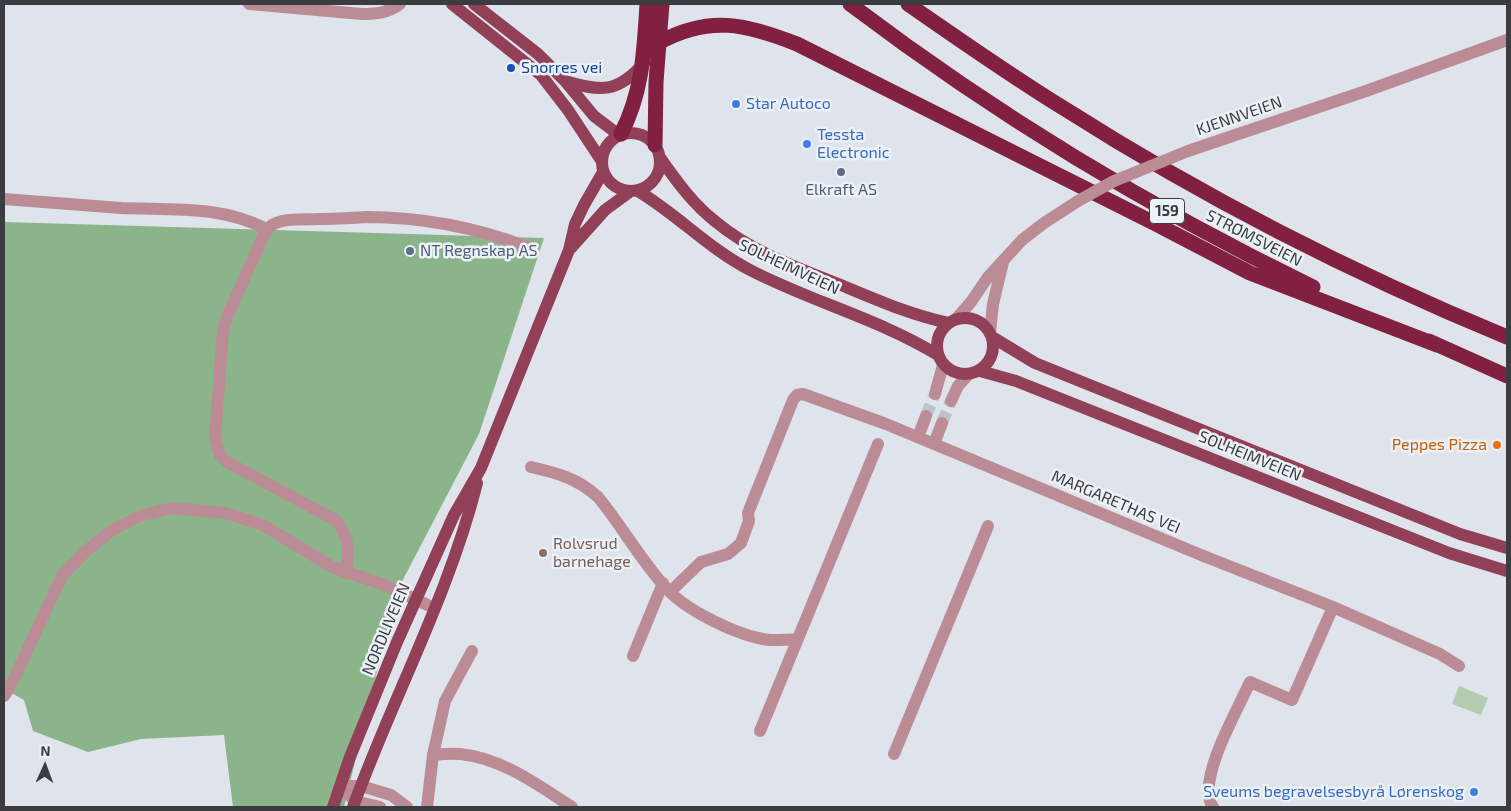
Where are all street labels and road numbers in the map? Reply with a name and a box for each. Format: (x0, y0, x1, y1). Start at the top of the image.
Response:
street label: KJENNVEIEN (1194, 92, 1284, 140)
road number: 159 (1150, 198, 1184, 224)
street label: STRØMSVEIEN (1203, 206, 1305, 270)
street label: SOLHEIMVEIEN (736, 235, 842, 299)
street label: SOLHEIMVEIEN (1196, 427, 1304, 485)
street label: MARGARETHAS VEI (1049, 466, 1183, 538)
street label: NORDLIVEIEN (358, 580, 414, 678)

